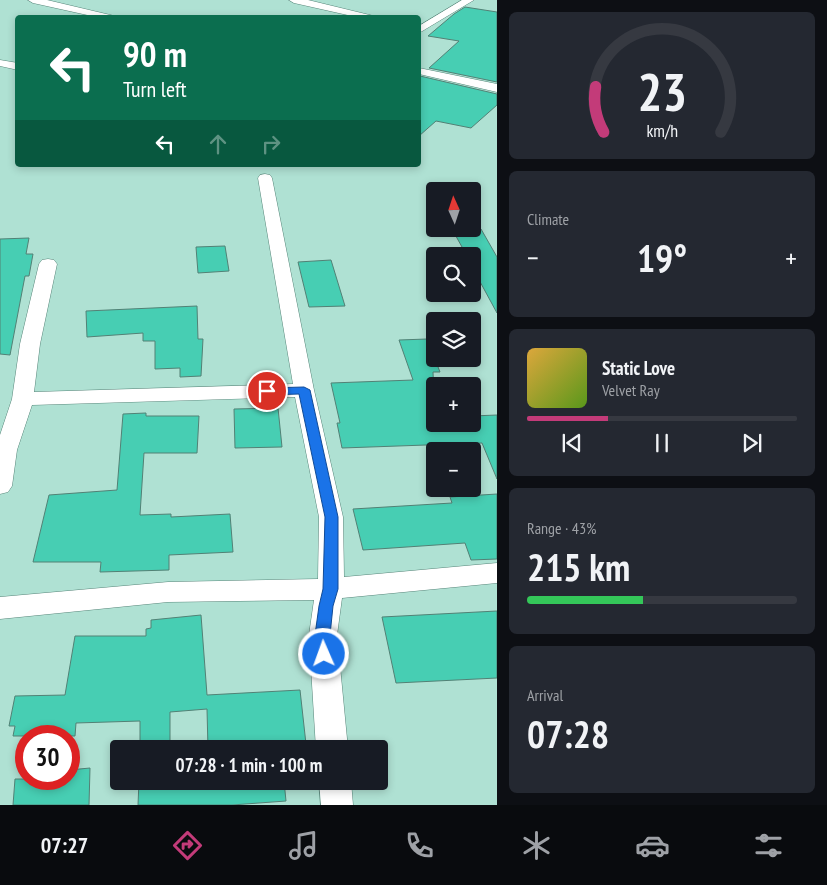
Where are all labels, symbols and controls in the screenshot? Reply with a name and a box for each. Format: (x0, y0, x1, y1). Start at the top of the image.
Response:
text: 90 m (123, 31, 187, 77)
icon: left (40, 35, 105, 100)
text: 23 (637, 58, 687, 125)
text: Turn left (123, 75, 187, 103)
text: km/h (646, 119, 678, 142)
icon: left (151, 130, 179, 158)
icon: ahead (204, 130, 232, 158)
icon: right (257, 130, 285, 158)
north arrow (426, 182, 481, 238)
map controls (426, 182, 481, 497)
text: Climate (527, 209, 569, 229)
text: 19° (637, 233, 687, 282)
text: − (527, 239, 539, 276)
text: + (785, 239, 797, 276)
button: search (426, 247, 481, 302)
button: layers (426, 312, 481, 367)
text: Static Love (602, 356, 675, 380)
pin (246, 370, 288, 412)
icon: arrive (253, 377, 281, 405)
button: + (426, 377, 481, 432)
text: Velvet Ray (602, 380, 660, 400)
icon: previous (558, 429, 586, 457)
icon: pause (648, 429, 676, 457)
icon: next (738, 429, 766, 457)
button: − (426, 442, 481, 497)
text: Range · 43% (527, 518, 596, 538)
text: 215 km (527, 542, 630, 591)
position arrow (297, 627, 349, 679)
text: Arrival (527, 685, 563, 705)
text: 07:28 (527, 709, 609, 758)
speed limit sign: 30 (15, 725, 80, 790)
text: 07:28 · 1 min · 100 m (176, 753, 322, 777)
icon: directions (170, 828, 205, 863)
icon: music (286, 828, 321, 863)
icon: phone (402, 828, 437, 863)
icon: climate (519, 828, 554, 863)
icon: car (635, 828, 670, 863)
icon: filters (751, 828, 786, 863)
text: 07:27 (41, 831, 88, 859)

